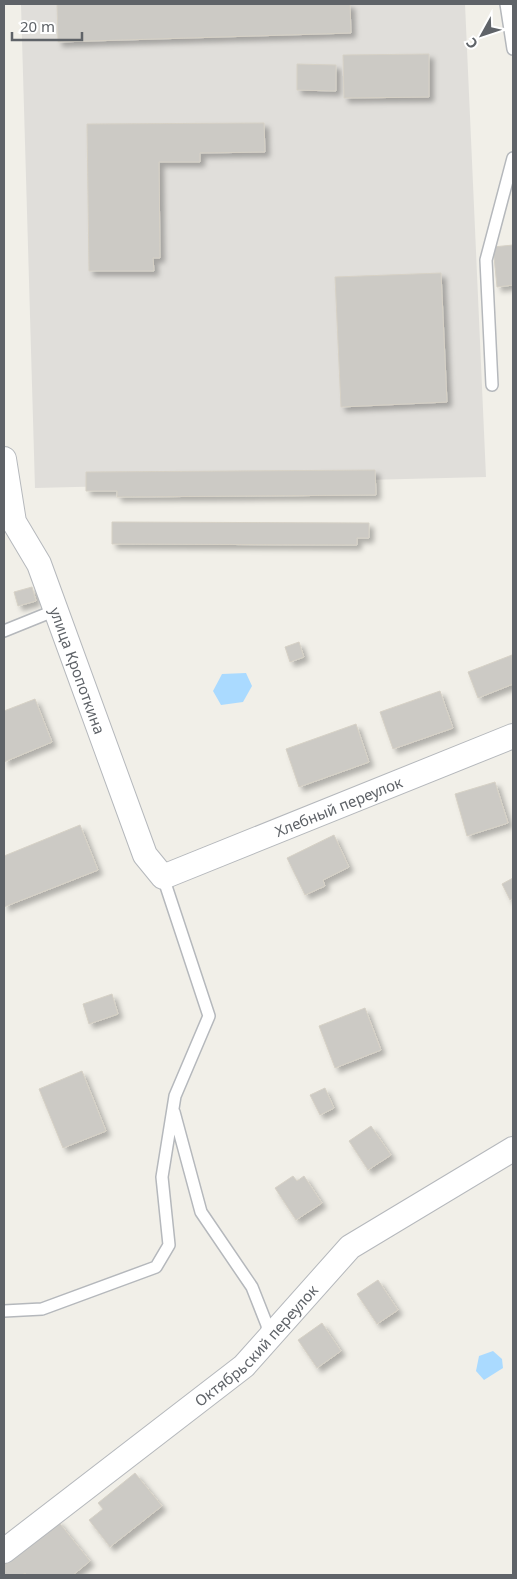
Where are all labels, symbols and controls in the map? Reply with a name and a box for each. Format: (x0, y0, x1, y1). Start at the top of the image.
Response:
scale bar (12, 10, 82, 42)
north arrow (457, 10, 507, 60)
text: 20 m (20, 16, 55, 36)
text: С (461, 34, 482, 53)
street label: улица Кропоткина (46, 604, 110, 737)
street label: Хлебный переулок (272, 772, 405, 841)
street label: Октябрьский переулок (190, 1280, 322, 1411)

